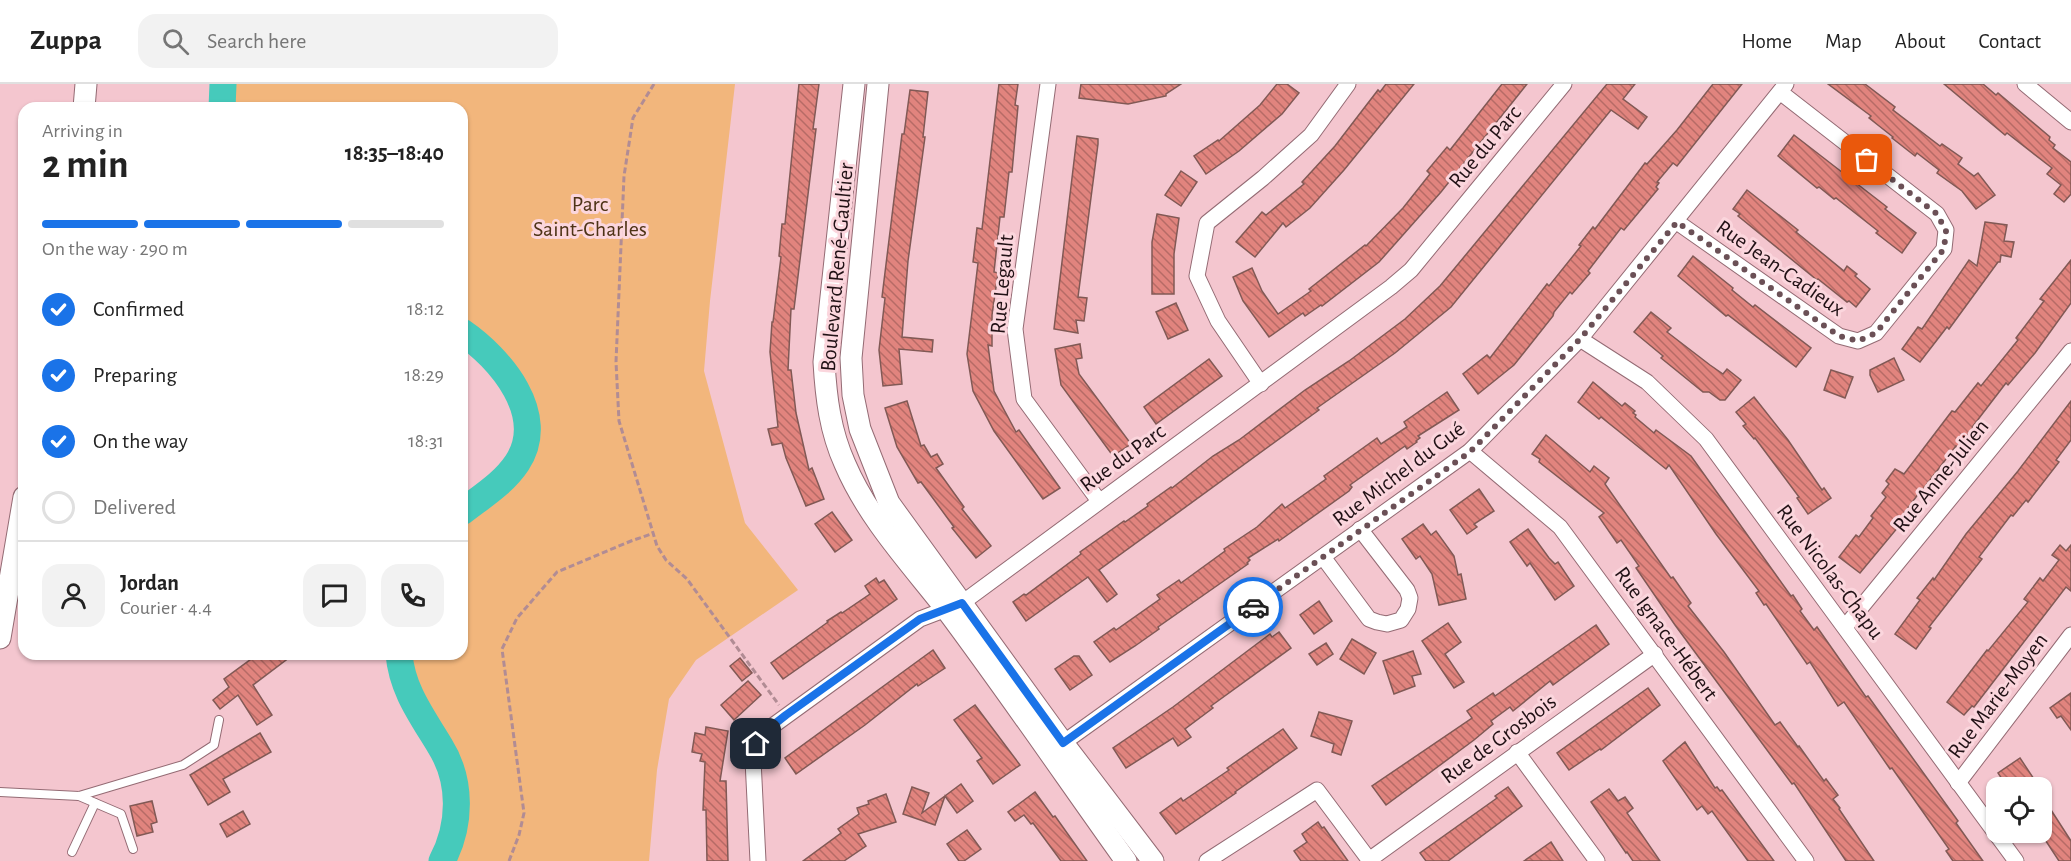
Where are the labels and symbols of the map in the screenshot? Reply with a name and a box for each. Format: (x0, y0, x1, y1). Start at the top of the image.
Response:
street label: Rue du Parc (1444, 101, 1525, 192)
pin (1841, 134, 1892, 185)
street label: Boulevard René-Gaultier (817, 162, 857, 372)
park label: Parc Saint-Charles (533, 193, 647, 240)
street label: Rue Jean-Cadieux (1712, 216, 1849, 320)
street label: Rue Legault (987, 233, 1017, 335)
street label: Rue Anne-Julien (1889, 415, 1993, 536)
street label: Rue Michel du Gué (1329, 417, 1469, 530)
street label: Rue du Parc (1076, 419, 1170, 496)
street label: Rue Nicolas-Chapu (1773, 500, 1888, 643)
street label: Rue Ignace-Hébert (1610, 563, 1722, 705)
courier (1223, 577, 1283, 637)
street label: Rue Marie-Moyen (1944, 629, 2052, 762)
street label: Rue de Grosbois (1437, 690, 1560, 788)
pin (730, 718, 781, 769)

